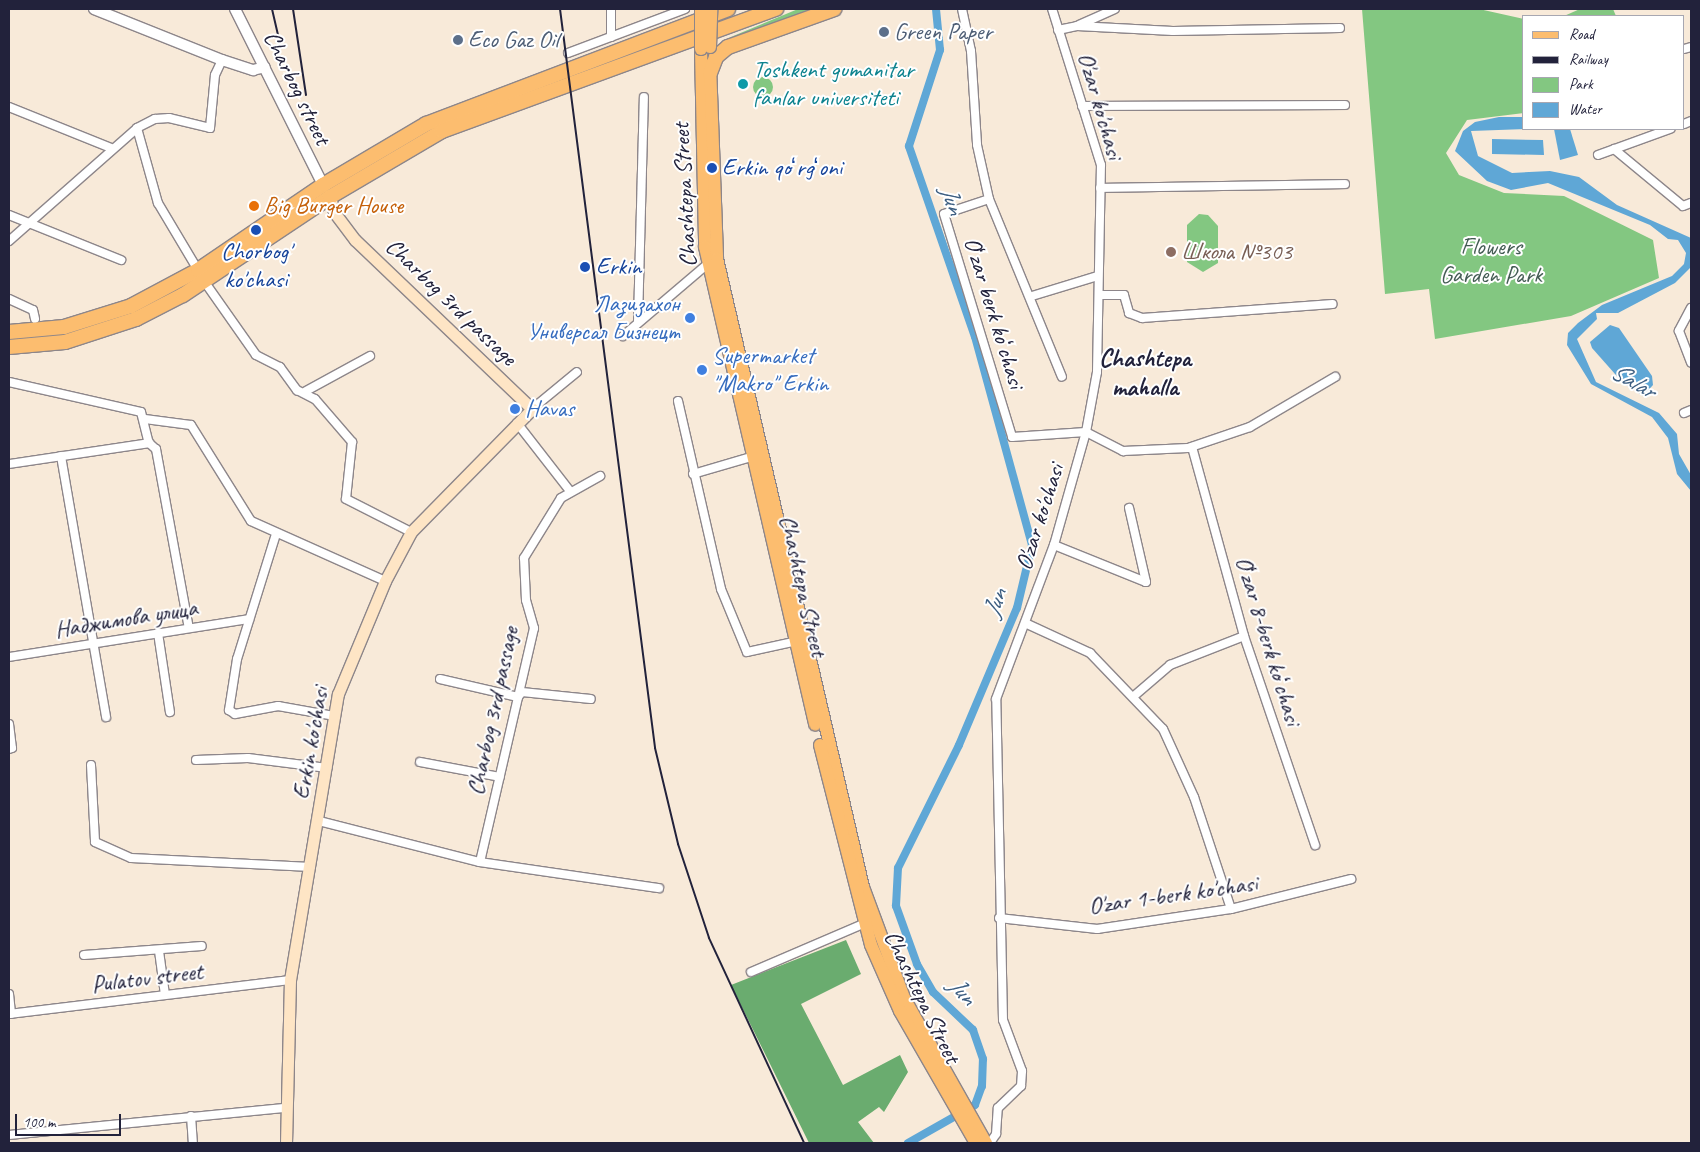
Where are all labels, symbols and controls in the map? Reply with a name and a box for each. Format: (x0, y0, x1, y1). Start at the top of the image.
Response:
legend (1522, 15, 1685, 130)
place label: Green Paper (894, 18, 993, 46)
text: Road (1569, 25, 1594, 44)
street label: Charbog street (257, 26, 337, 150)
place label: Eco Gaz Oil (468, 26, 560, 54)
marker: Green Paper (878, 26, 890, 38)
marker: Eco Gaz Oil (452, 34, 464, 46)
street label: O'zar ko'chasi (1071, 49, 1129, 163)
text: Railway (1569, 50, 1608, 69)
place label: Toshkent gumanitar fanlar universiteti (753, 56, 915, 112)
text: Park (1569, 75, 1593, 94)
marker: Toshkent gumanitar fanlar universiteti (737, 78, 749, 90)
text: Water (1569, 100, 1602, 119)
street label: Chashtepa Street (667, 122, 703, 268)
place label: Erkin qoʻrgʻoni (722, 154, 842, 182)
marker: Erkin qoʻrgʻoni (706, 162, 718, 174)
water label: Jun (933, 182, 971, 218)
place label: Big Burger House (264, 192, 403, 220)
marker: Big Burger House (248, 200, 260, 212)
marker: Chorbog' ko'chasi (250, 224, 262, 236)
street label: Charbog 3rd passage (379, 232, 523, 372)
park label: Flowers Garden Park (1440, 233, 1542, 289)
street label: Oʻzar berk koʻchasi (957, 234, 1031, 392)
place label: Chorbog' ko'chasi (221, 238, 291, 294)
place label: Школа №303 (1181, 238, 1292, 266)
marker: Школа №303 (1165, 246, 1177, 258)
place label: Erkin (596, 253, 641, 281)
marker: Erkin (578, 260, 592, 274)
place label: Лазизахон Универсал Бизнецт (528, 290, 680, 346)
marker: Лазизахон Универсал Бизнецт (684, 312, 696, 324)
place label: Supermarket "Makro" Erkin (712, 342, 828, 398)
district label: Chashtepa mahalla (1099, 344, 1191, 403)
water label: Salar (1606, 356, 1660, 406)
marker: Supermarket "Makro" Erkin (696, 364, 708, 376)
place label: Havas (525, 395, 574, 423)
marker: Havas (509, 403, 521, 415)
street label: O'zar ko'chasi (1009, 460, 1071, 574)
street label: Chashtepa Street (773, 512, 833, 660)
street label: Oʻzar 8-berk koʻchasi (1229, 553, 1307, 729)
water label: Jun (976, 585, 1014, 621)
street label: Наджимова улица (52, 593, 200, 645)
street label: Chаrbog 3rd passage (461, 624, 525, 798)
street label: Erkin ko'chasi (287, 684, 335, 802)
street label: O'zar 1-berk ko'chasi (1087, 869, 1259, 921)
street label: Chashtepa Street (877, 926, 967, 1068)
street label: Pulatov street (90, 957, 204, 999)
water label: Jun (942, 971, 982, 1011)
scale bar (18, 1104, 124, 1136)
text: 100 m (23, 1113, 55, 1132)

